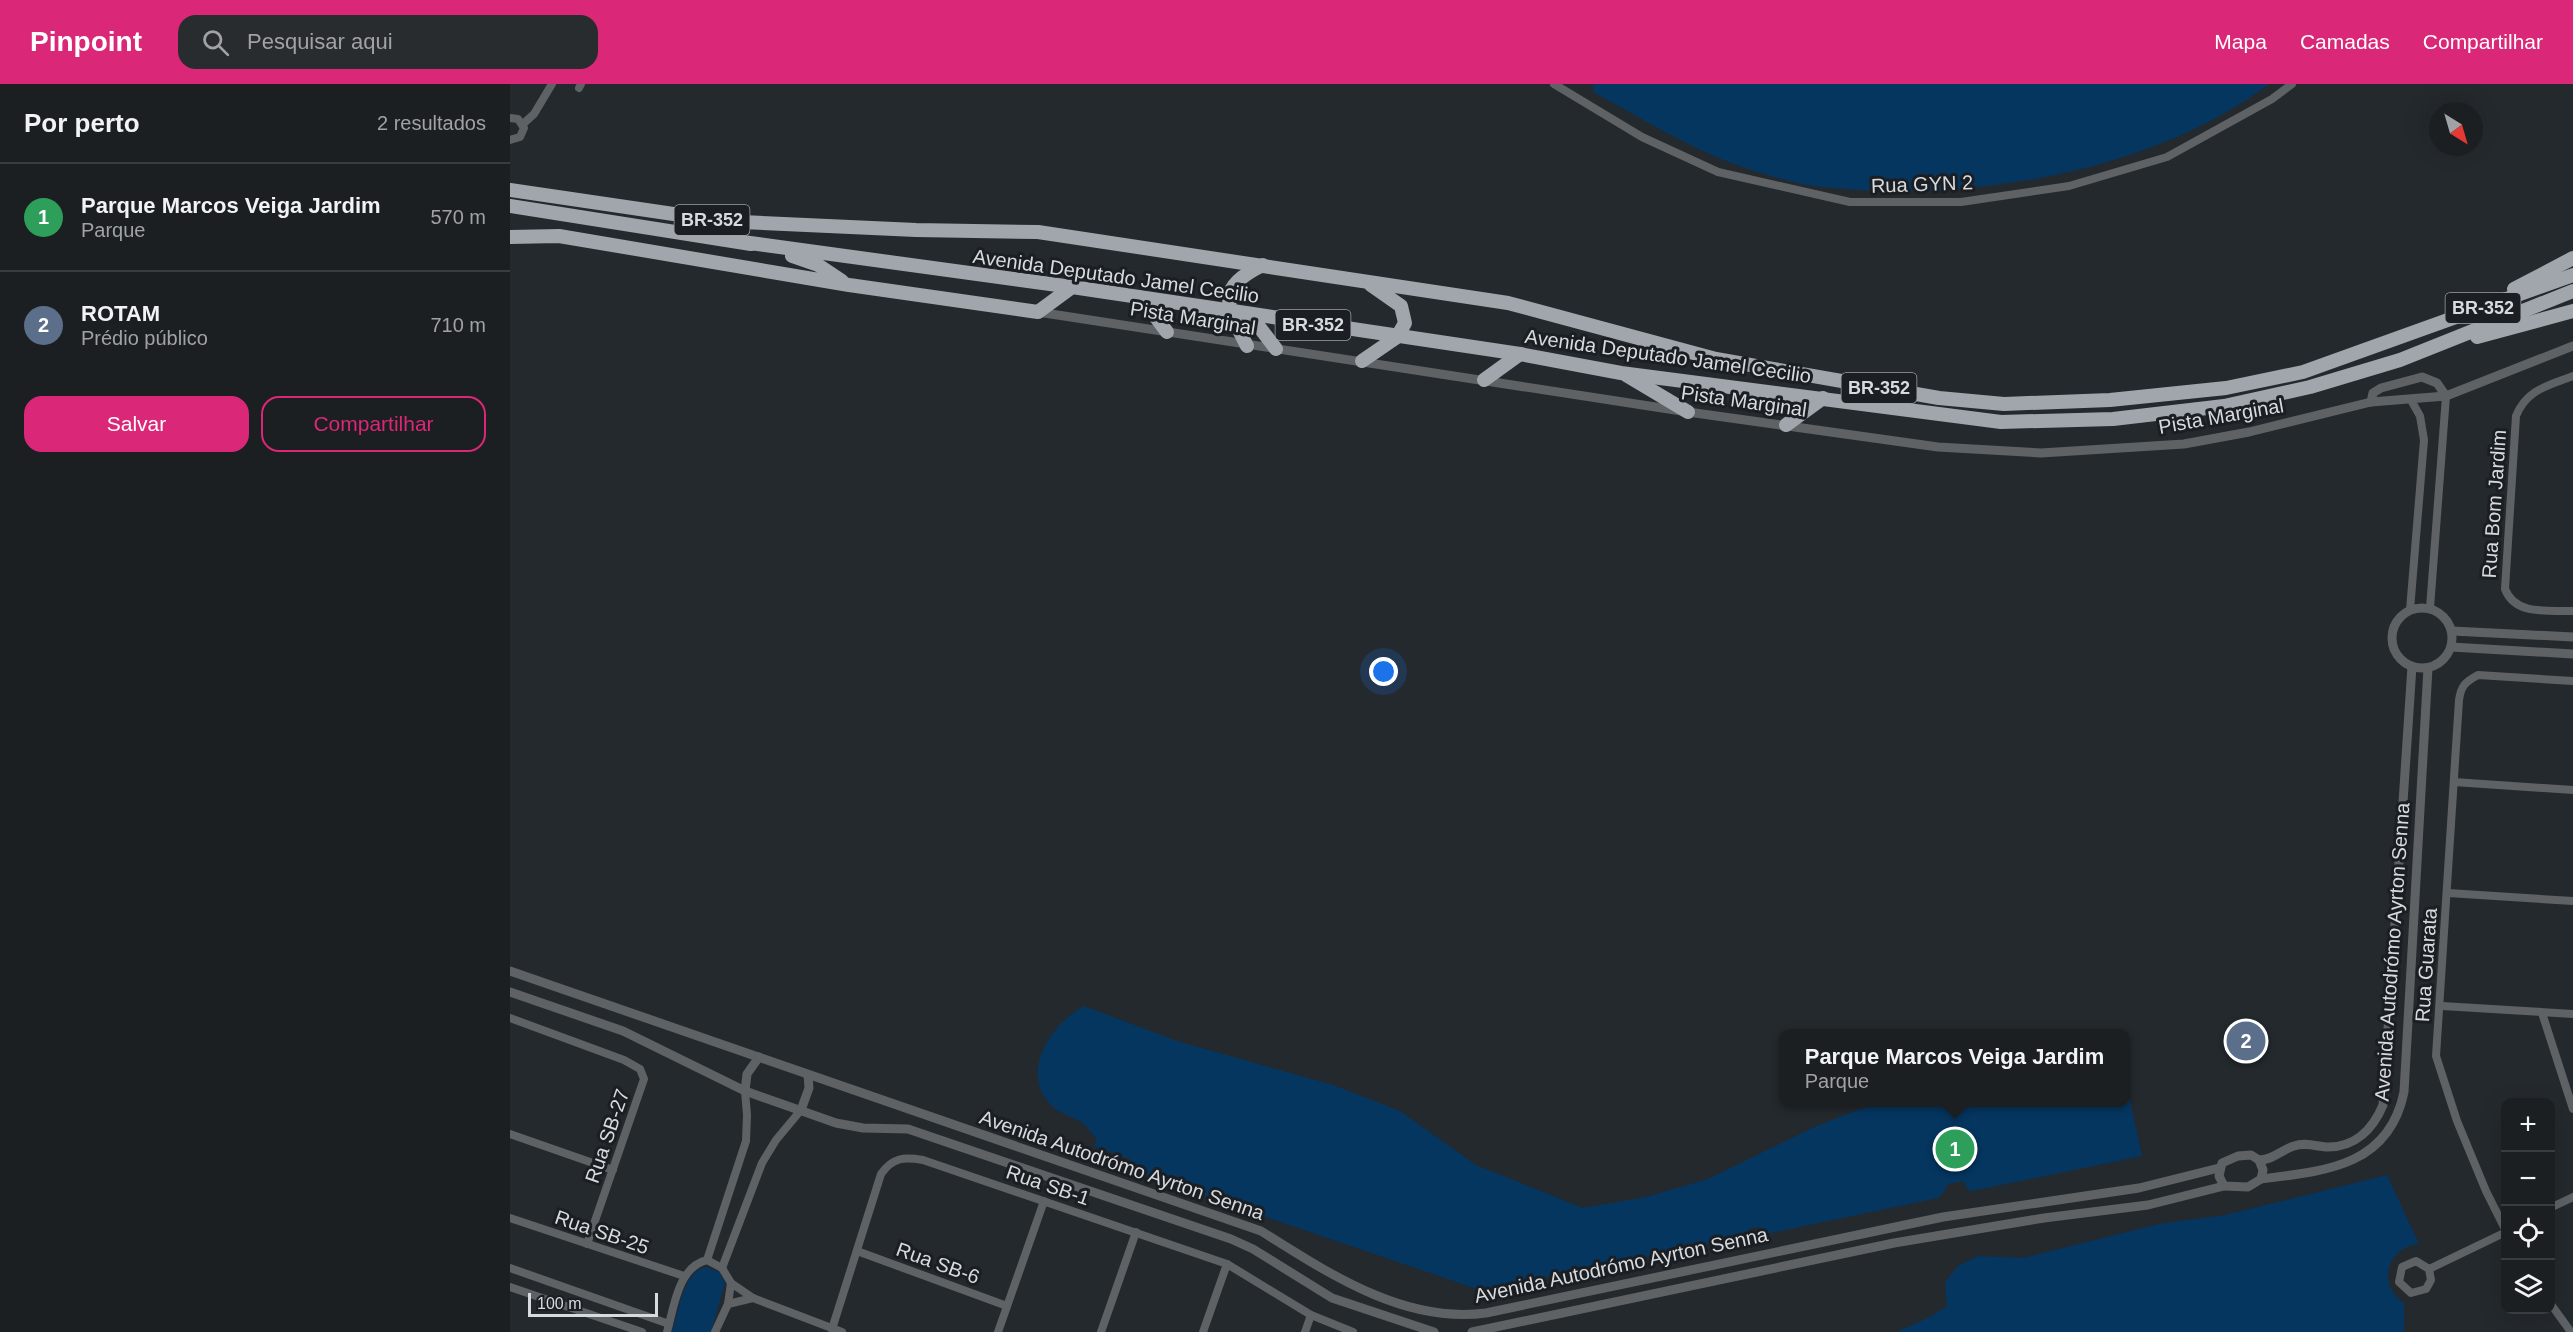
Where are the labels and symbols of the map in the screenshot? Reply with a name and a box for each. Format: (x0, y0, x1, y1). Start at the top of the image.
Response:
north arrow (2429, 102, 2483, 156)
street label: Rua GYN 2 (1871, 171, 1973, 197)
road number: BR-352 (674, 205, 750, 235)
street label: Avenida Deputado Jamel Cecilio (972, 245, 1260, 307)
road number: BR-352 (2446, 293, 2520, 323)
street label: Pista Marginal (1129, 297, 1257, 339)
road number: BR-352 (1276, 310, 1350, 340)
street label: Avenida Deputado Jamel Cecilio (1524, 325, 1812, 387)
road number: BR-352 (1842, 373, 1916, 403)
street label: Pista Marginal (1680, 381, 1808, 421)
street label: Pista Marginal (2157, 394, 2285, 438)
street label: Rua Bom Jardim (2478, 429, 2510, 579)
your location (1369, 657, 1398, 686)
street label: Avenida Autodrómo Ayrton Senna (2371, 801, 2413, 1102)
street label: Rua Guarata (2411, 906, 2441, 1023)
pin: 2 (2226, 1018, 2266, 1064)
street label: Rua SB-27 (581, 1086, 633, 1186)
street label: Avenida Autodrómo Ayrton Senna (977, 1106, 1268, 1224)
pin: 1 (1936, 1126, 1974, 1172)
street label: Rua SB-1 (1003, 1160, 1093, 1210)
street label: Rua SB-25 (552, 1206, 652, 1258)
street label: Avenida Autodrómo Ayrton Senna (1472, 1223, 1771, 1307)
street label: Rua SB-6 (893, 1238, 983, 1288)
scale bar (528, 1290, 658, 1318)

